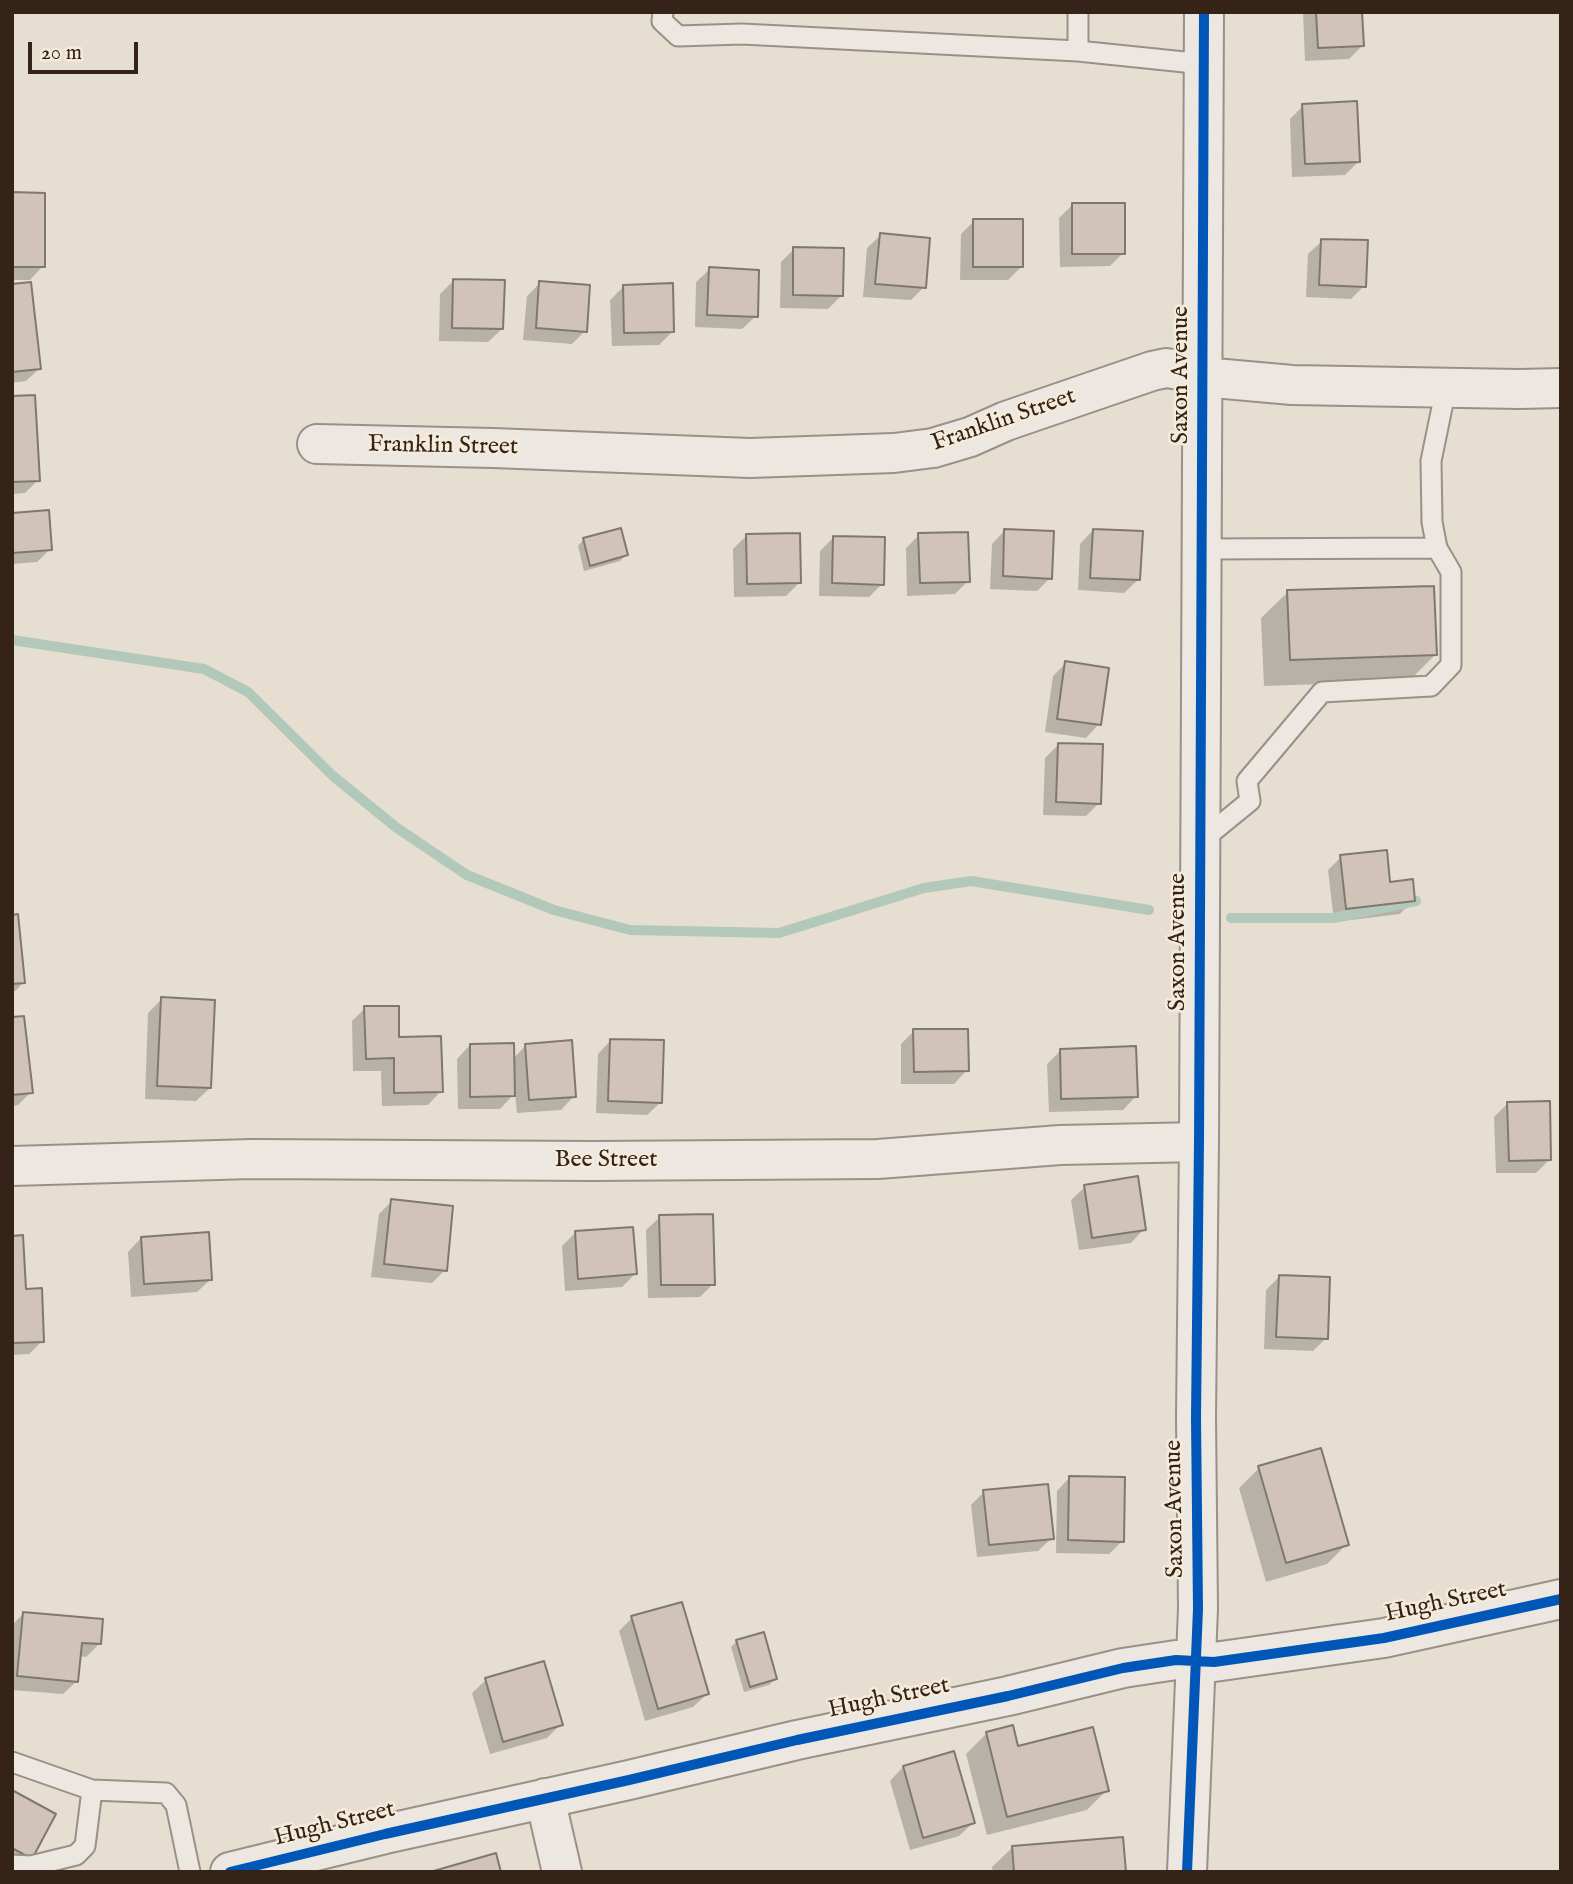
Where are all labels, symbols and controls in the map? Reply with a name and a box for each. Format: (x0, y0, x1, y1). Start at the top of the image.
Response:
scale bar (32, 28, 142, 72)
text: 20 m (41, 40, 82, 67)
street label: Saxon Avenue (1168, 306, 1196, 444)
street label: Franklin Street (928, 383, 1080, 459)
street label: Franklin Street (368, 431, 518, 463)
street label: Saxon Avenue (1165, 873, 1193, 1011)
street label: Bee Street (555, 1147, 657, 1175)
street label: Saxon Avenue (1160, 1440, 1192, 1578)
street label: Hugh Street (1383, 1576, 1509, 1630)
street label: Hugh Street (826, 1672, 952, 1726)
street label: Hugh Street (272, 1796, 398, 1854)

